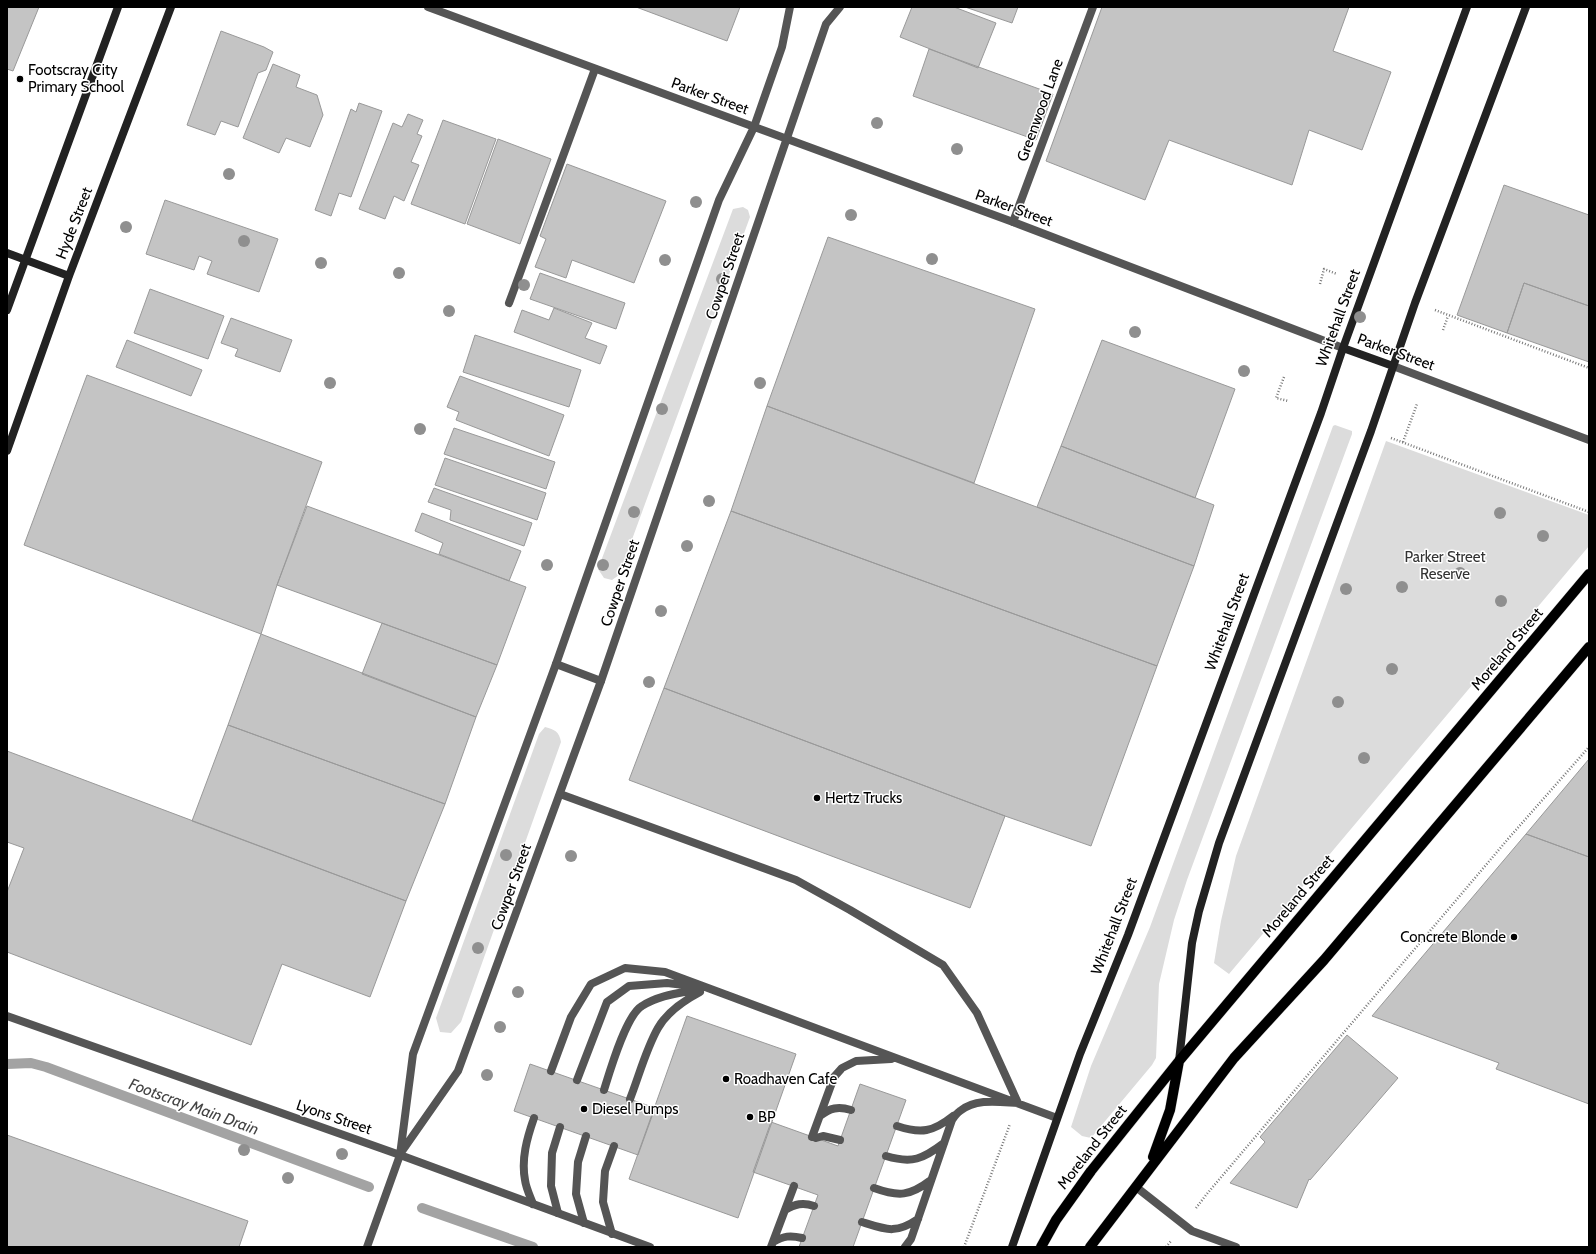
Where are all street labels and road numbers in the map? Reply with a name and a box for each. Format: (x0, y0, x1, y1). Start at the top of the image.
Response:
street label: Greenwood Lane (1013, 56, 1067, 164)
street label: Parker Street (669, 74, 751, 118)
street label: Hyde Street (52, 184, 96, 262)
street label: Parker Street (973, 186, 1055, 230)
street label: Cowper Street (702, 230, 748, 322)
street label: Whitehall Street (1312, 267, 1364, 369)
street label: Parker Street (1355, 330, 1437, 374)
street label: Cowper Street (597, 537, 643, 629)
street label: Whitehall Street (1201, 571, 1253, 673)
street label: Moreland Street (1467, 604, 1547, 694)
street label: Cowper Street (487, 841, 535, 933)
street label: Moreland Street (1258, 851, 1338, 941)
street label: Whitehall Street (1087, 875, 1141, 977)
street label: Lyons Street (294, 1096, 374, 1138)
street label: Moreland Street (1054, 1101, 1130, 1193)

